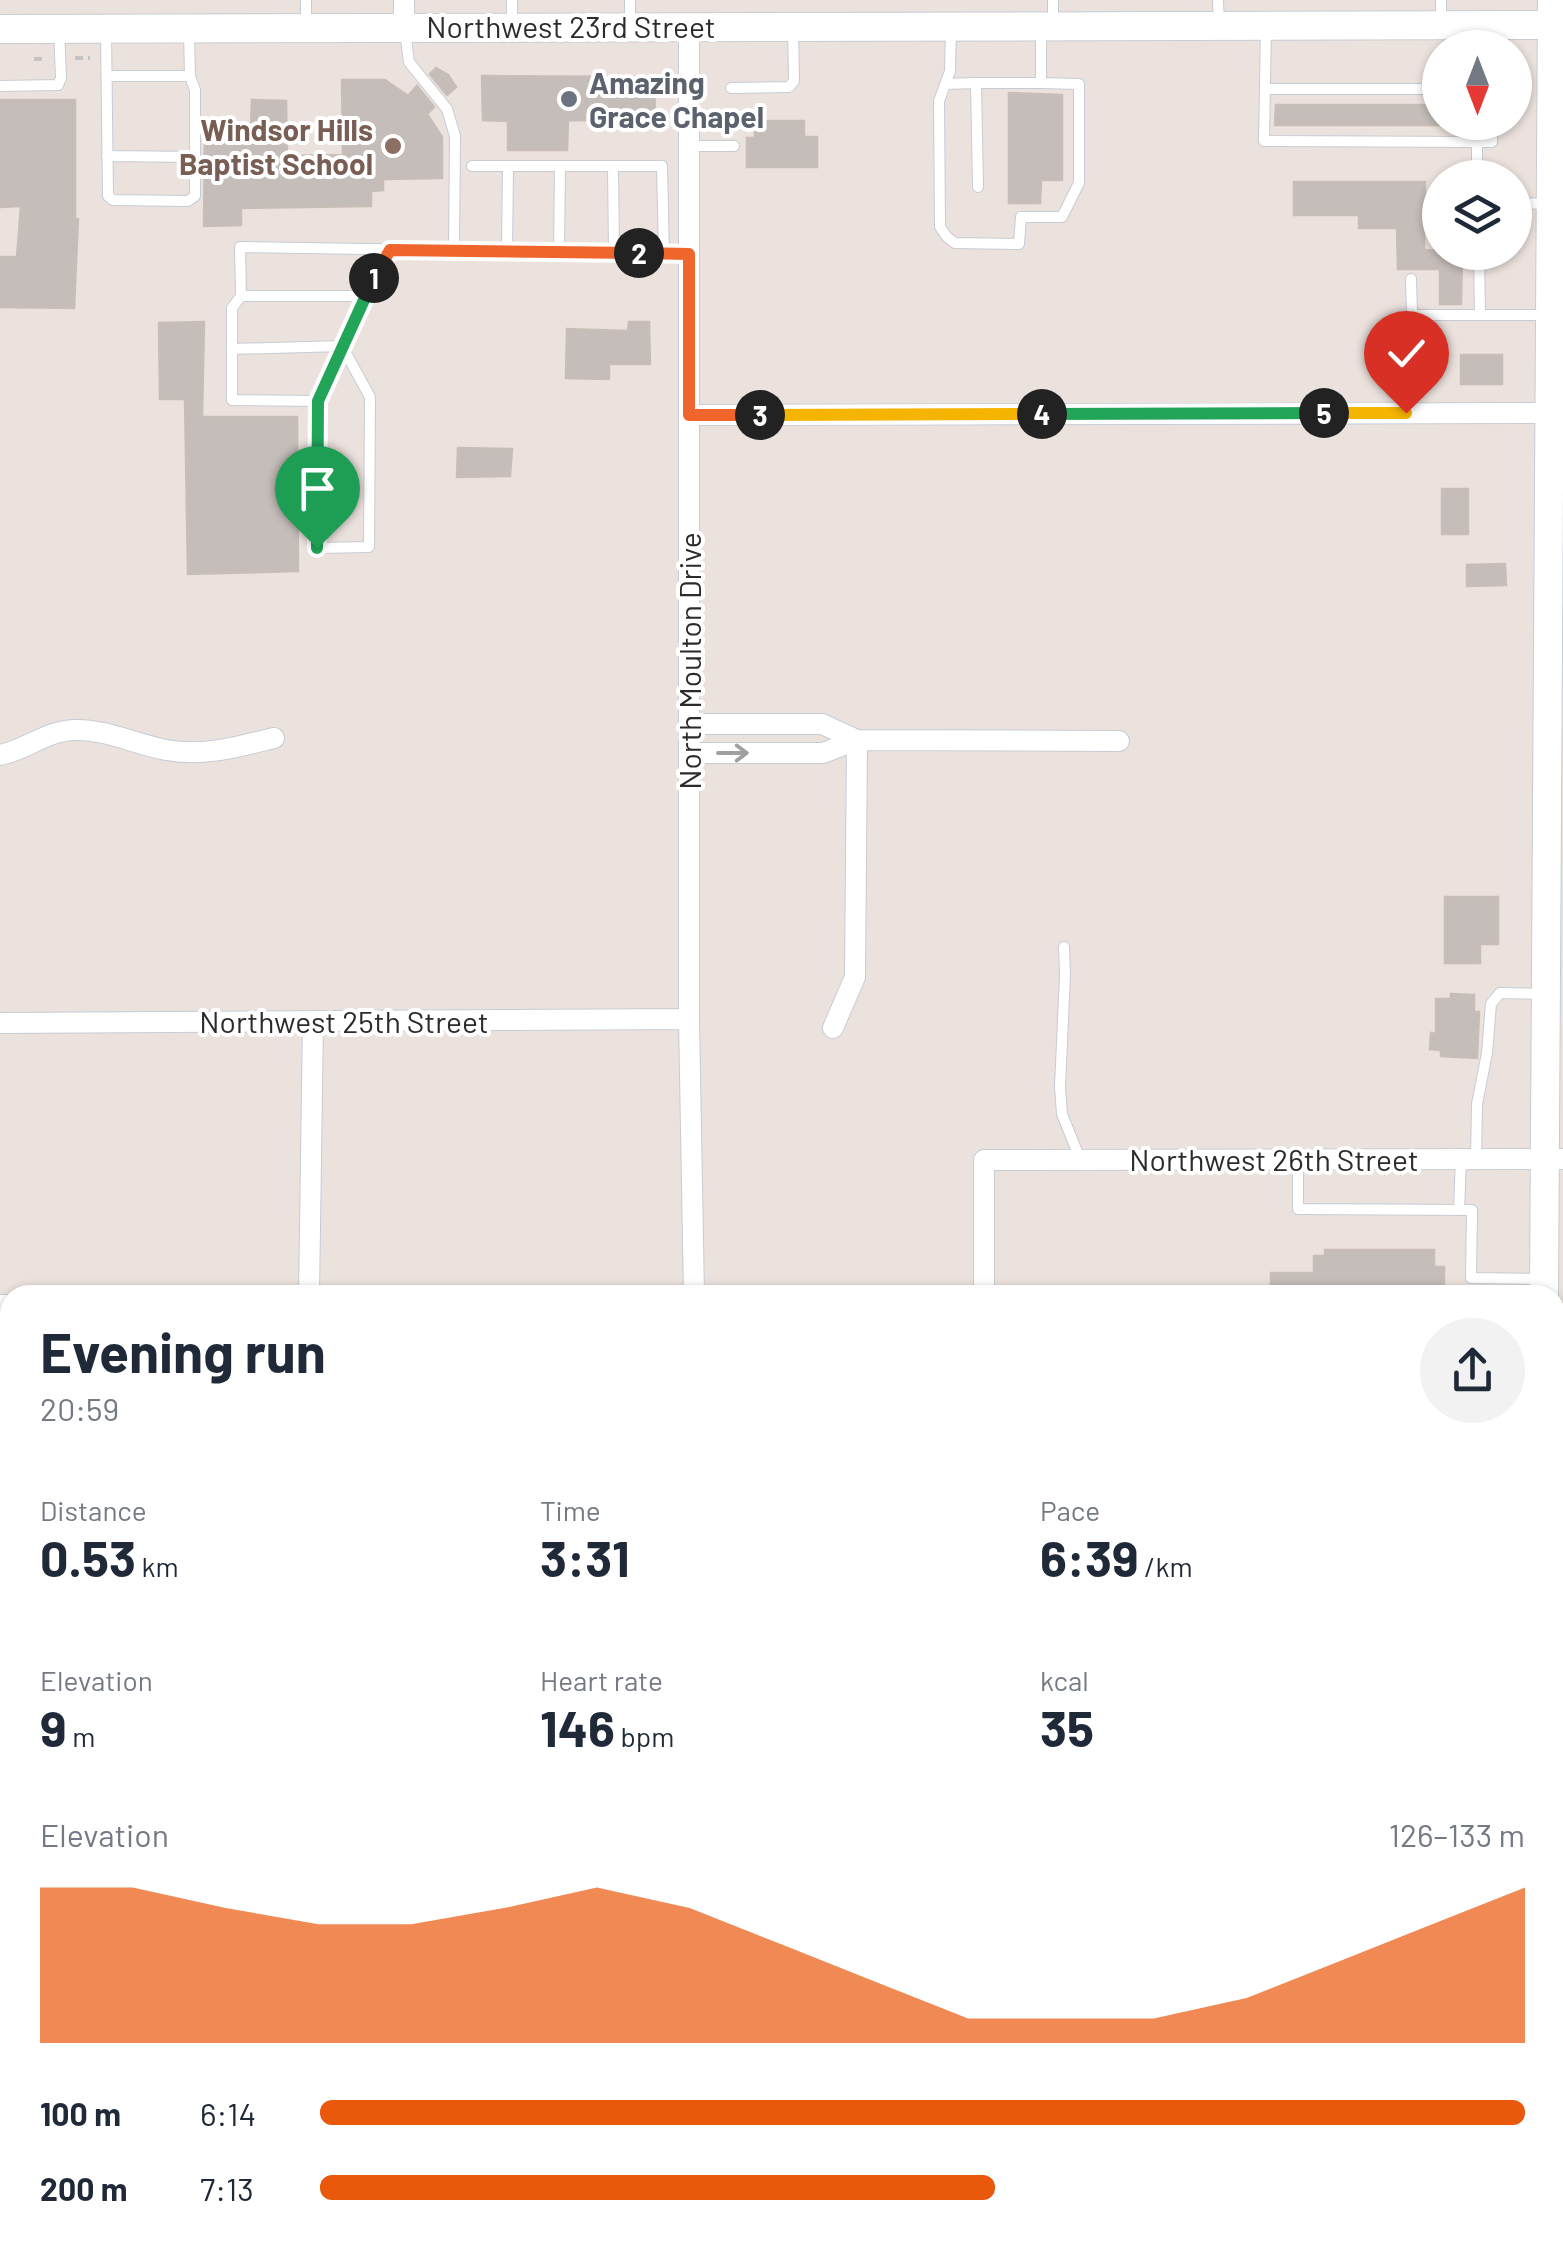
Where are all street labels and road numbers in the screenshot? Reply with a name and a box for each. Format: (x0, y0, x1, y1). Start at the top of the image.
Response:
street label: Northwest 23rd Street (426, 8, 716, 44)
street label: North Moulton Drive (671, 532, 707, 790)
street label: Northwest 25th Street (199, 1003, 489, 1039)
street label: Northwest 26th Street (1129, 1141, 1419, 1177)

